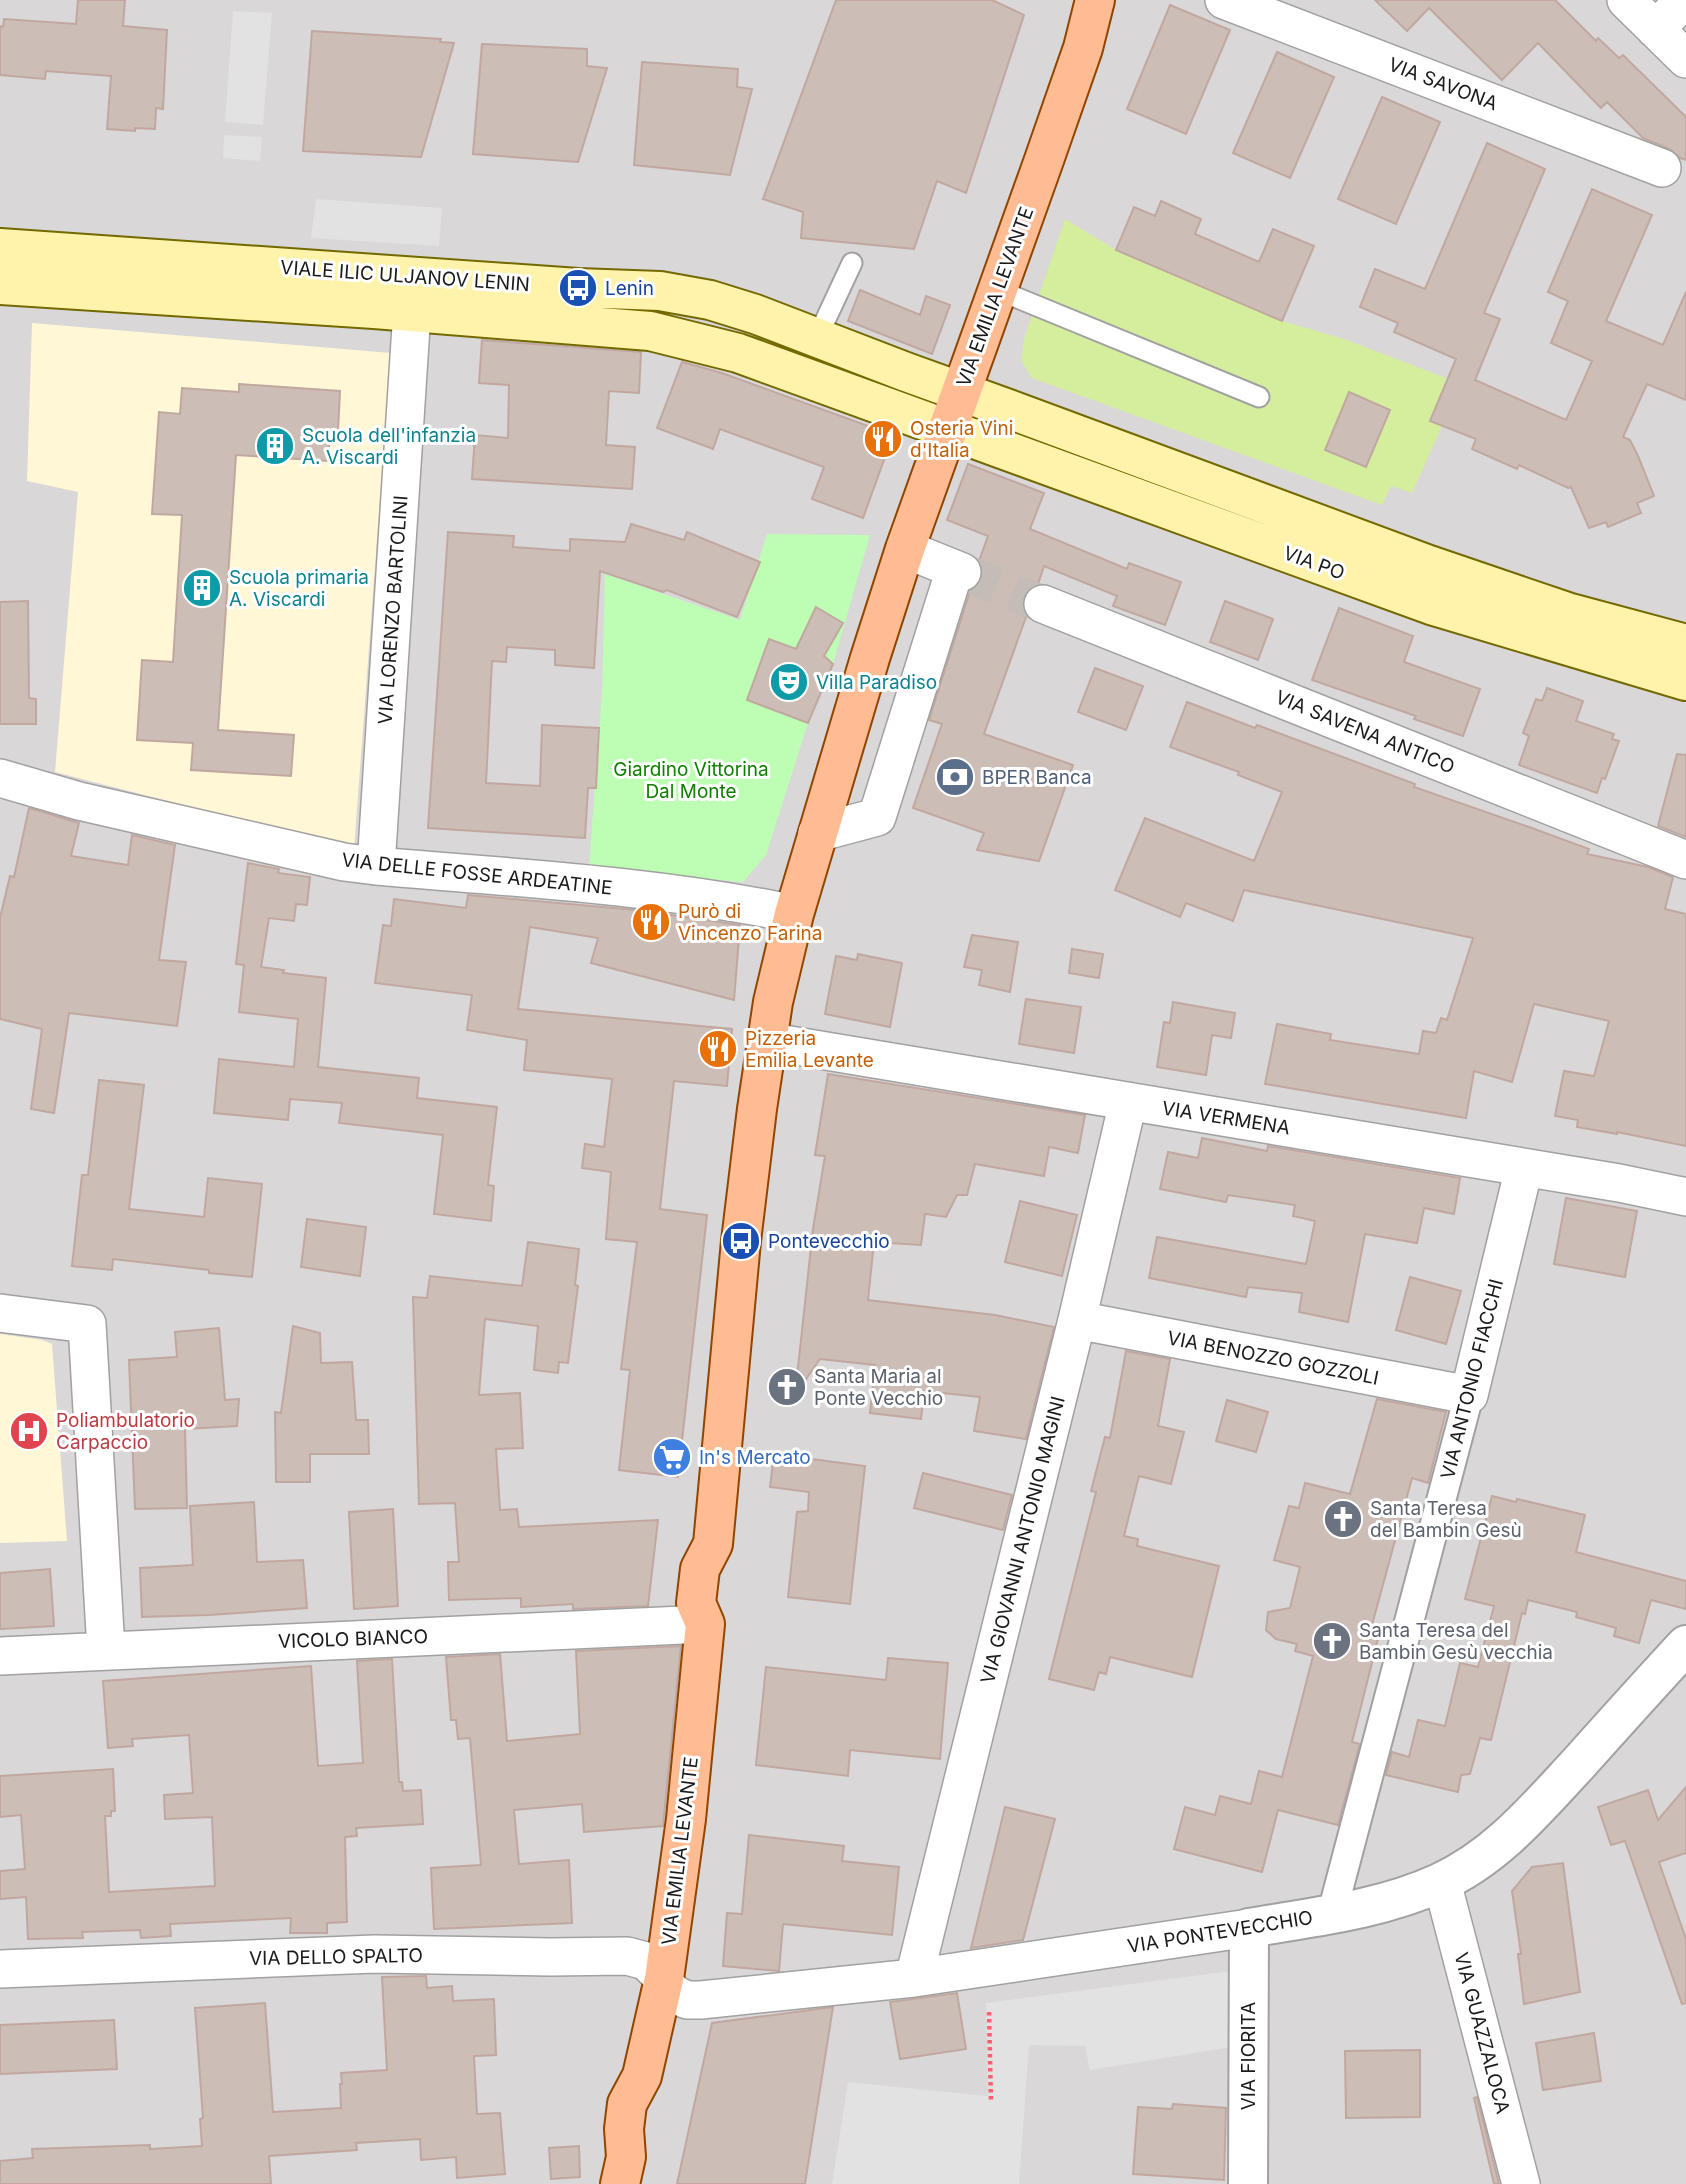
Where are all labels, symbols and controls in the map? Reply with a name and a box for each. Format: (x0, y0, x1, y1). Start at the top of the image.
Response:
street label: VIA SAVONA (1385, 53, 1501, 115)
street label: VIA EMILIA LEVANTE (952, 204, 1038, 390)
street label: VIALE ILIC ULJANOV LENIN (279, 256, 531, 296)
bus stop icon: Lenin (557, 267, 599, 309)
place label: Lenin (605, 277, 654, 300)
place label: Osteria Vini d'Italia (910, 417, 1013, 462)
restaurant icon: Osteria Vini d'Italia (862, 418, 904, 460)
place label: Scuola dell'infanzia A. Viscardi (302, 424, 476, 469)
building icon: Scuola dell'infanzia A. Viscardi (254, 425, 296, 467)
street label: VIA LORENZO BARTOLINI (374, 495, 412, 725)
street label: VIA PO (1280, 541, 1348, 585)
place label: Scuola primaria A. Viscardi (229, 566, 369, 611)
building icon: Scuola primaria A. Viscardi (181, 567, 223, 609)
theatre icon: Villa Paradiso (768, 661, 810, 703)
place label: Villa Paradiso (816, 671, 937, 694)
street label: VIA SAVENA ANTICO (1272, 686, 1458, 778)
bank icon: BPER Banca (934, 756, 976, 798)
park label: Giardino Vittorina Dal Monte (613, 758, 769, 803)
place label: BPER Banca (982, 766, 1092, 789)
street label: VIA DELLE FOSSE ARDEATINE (341, 848, 613, 900)
place label: Purò di Vincenzo Farina (678, 900, 822, 945)
restaurant icon: Purò di Vincenzo Farina (630, 901, 672, 943)
place label: Pizzeria Emilia Levante (745, 1027, 874, 1072)
restaurant icon: Pizzeria Emilia Levante (697, 1028, 739, 1070)
street label: VIA VERMENA (1160, 1097, 1292, 1139)
bus stop icon: Pontevecchio (720, 1220, 762, 1262)
place label: Pontevecchio (768, 1230, 890, 1253)
street label: VIA ANTONIO FIACCHI (1436, 1277, 1508, 1481)
street label: VIA BENOZZO GOZZOLI (1165, 1326, 1381, 1390)
place label: Santa Maria al Ponte Vecchio (814, 1365, 943, 1410)
church icon: Santa Maria al Ponte Vecchio (766, 1366, 808, 1408)
street label: VIA GIOVANNI ANTONIO MAGINI (976, 1394, 1070, 1686)
place label: Poliambulatorio Carpaccio (56, 1409, 195, 1454)
hospital icon: Poliambulatorio Carpaccio (8, 1410, 50, 1452)
supermarket icon: In's Mercato (651, 1436, 693, 1478)
place label: In's Mercato (699, 1446, 811, 1469)
place label: Santa Teresa del Bambin Gesù (1370, 1497, 1522, 1542)
church icon: Santa Teresa del Bambin Gesù (1322, 1498, 1364, 1540)
place label: Santa Teresa del Bambin Gesù vecchia (1359, 1619, 1553, 1664)
church icon: Santa Teresa del Bambin Gesù vecchia (1311, 1620, 1353, 1662)
street label: VICOLO BIANCO (278, 1625, 428, 1653)
street label: VIA EMILIA LEVANTE (657, 1755, 703, 1947)
street label: VIA PONTEVECCHIO (1126, 1906, 1314, 1958)
street label: VIA DELLO SPALTO (249, 1944, 423, 1970)
street label: VIA GUAZZALOCA (1449, 1950, 1515, 2116)
street label: VIA FIORITA (1237, 2002, 1260, 2110)

